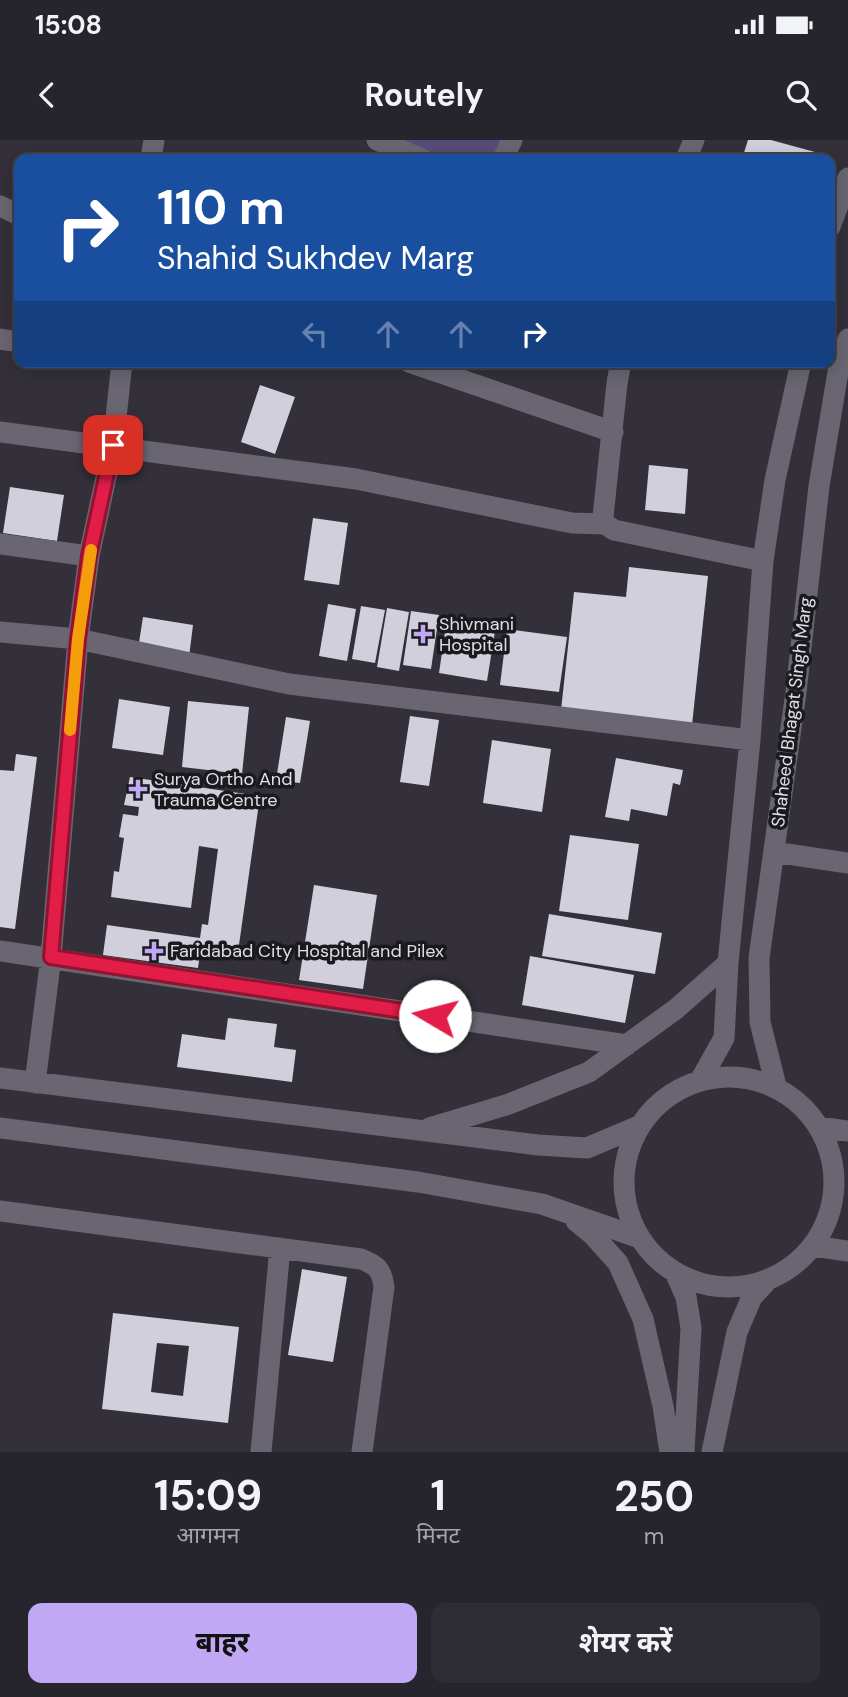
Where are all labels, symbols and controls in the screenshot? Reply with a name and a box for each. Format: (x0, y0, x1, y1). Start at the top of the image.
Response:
text: 15:08 (35, 8, 102, 42)
text: Routely (364, 74, 484, 116)
icon: back (28, 76, 66, 114)
icon: search (782, 76, 820, 114)
text: 110 m (157, 175, 285, 239)
icon: right (42, 182, 133, 273)
text: Shahid Sukhdev Marg (157, 237, 474, 279)
icon: left (296, 315, 334, 353)
icon: ahead (369, 315, 407, 353)
icon: ahead (442, 315, 480, 353)
icon: right (515, 315, 553, 353)
pin (83, 415, 143, 475)
icon: arrive (94, 426, 132, 464)
street label: Shaheed Bhagat Singh Marg (766, 596, 818, 828)
place label: Shivmani Hospital (439, 612, 514, 657)
marker: Shivmani Hospital (413, 624, 433, 644)
place label: Surya Ortho And Trauma Centre (154, 767, 292, 812)
marker: Surya Ortho And Trauma Centre (128, 779, 148, 799)
place label: Faridabad City Hospital and Pilex (170, 939, 444, 963)
marker: Faridabad City Hospital and Pilex (144, 941, 164, 961)
position arrow (398, 979, 472, 1053)
text: 15:09 (154, 1468, 262, 1523)
text: 1 (431, 1468, 446, 1523)
text: 250 (614, 1469, 694, 1524)
text: आगमन (177, 1520, 240, 1550)
text: मिनट (416, 1520, 460, 1550)
text: m (644, 1521, 664, 1551)
button: बाहर (28, 1603, 417, 1683)
button: शेयर करें (431, 1603, 820, 1683)

